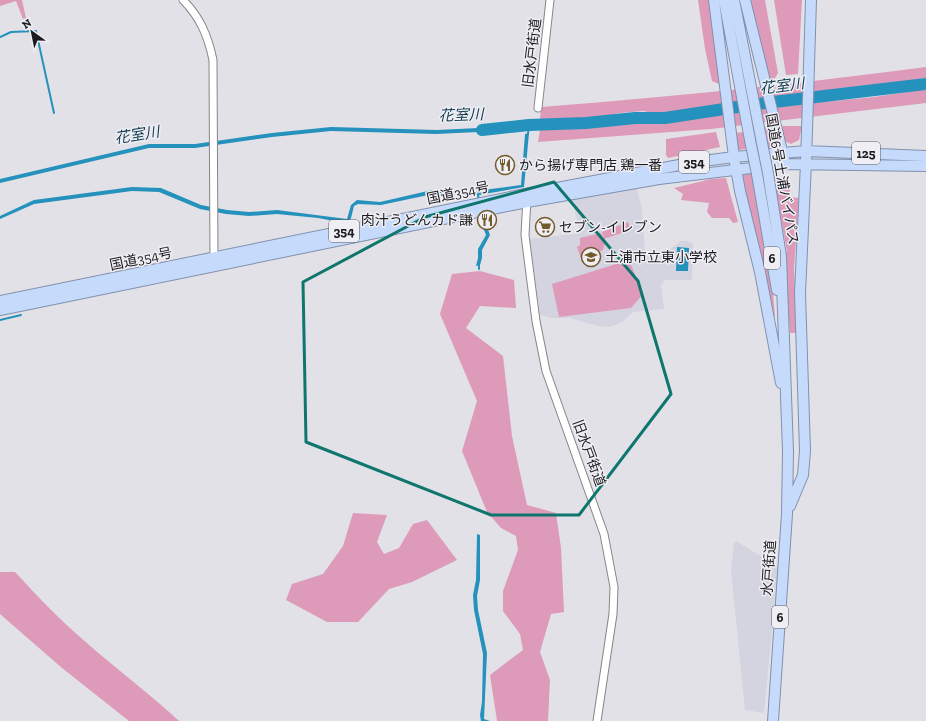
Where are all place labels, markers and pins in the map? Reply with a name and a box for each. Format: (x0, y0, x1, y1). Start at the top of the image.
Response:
restaurant icon: から揚げ専門店 鶏一番 (494, 154, 516, 176)
place label: から揚げ専門店 鶏一番 (519, 157, 662, 174)
restaurant icon: 肉汁うどんカド謙 (476, 209, 498, 231)
place label: 肉汁うどんカド謙 (361, 212, 473, 229)
supermarket icon: セブン-イレブン (534, 216, 556, 238)
place label: セブン-イレブン (559, 219, 662, 236)
school or university icon: 土浦市立東小学校 (580, 246, 602, 268)
place label: 土浦市立東小学校 (605, 249, 717, 266)

